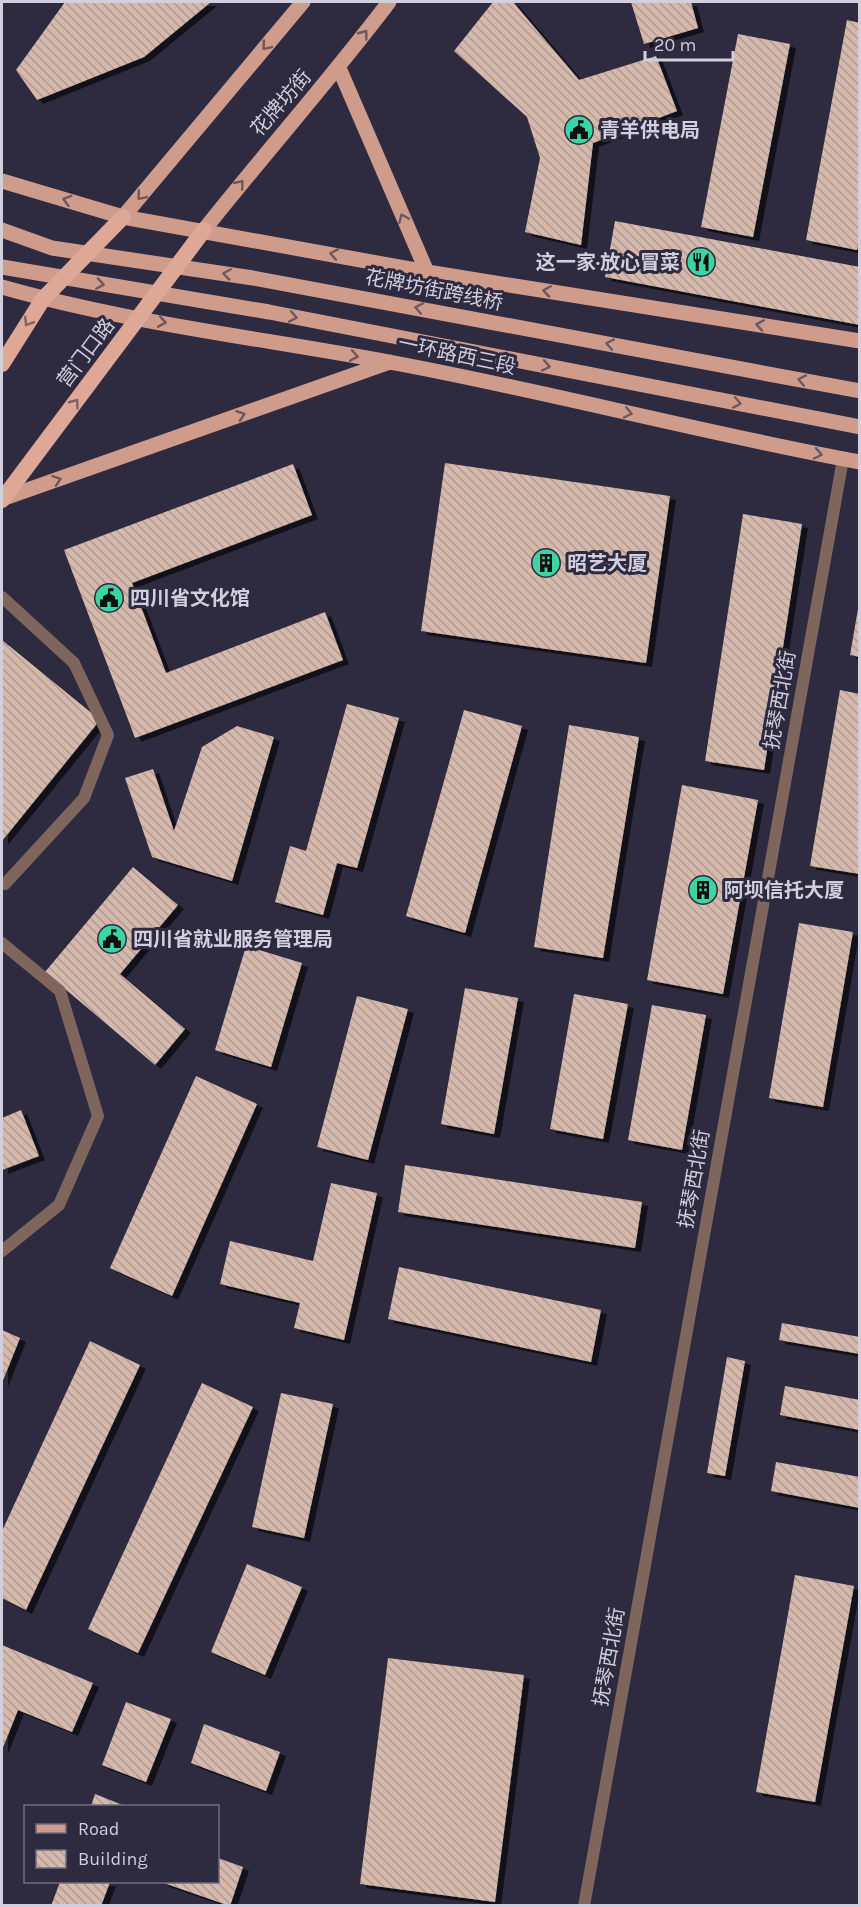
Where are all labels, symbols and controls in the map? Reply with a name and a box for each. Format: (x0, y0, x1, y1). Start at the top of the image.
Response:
scale bar (645, 24, 734, 62)
one-way arrow (357, 30, 368, 41)
text: 20 m (654, 34, 696, 56)
one-way arrow (262, 40, 273, 51)
street label: 花牌坊街 (246, 65, 316, 141)
public building icon: 青羊供电局 (563, 114, 595, 146)
place label: 青羊供电局 (600, 119, 700, 142)
one-way arrow (233, 180, 244, 191)
one-way arrow (137, 189, 148, 200)
one-way arrow (62, 195, 73, 207)
one-way arrow (399, 213, 411, 224)
restaurant icon: 这一家·放心冒菜 (685, 246, 717, 278)
one-way arrow (329, 248, 339, 261)
place label: 这一家·放心冒菜 (536, 251, 680, 274)
street label: 花牌坊街跨线桥 (363, 265, 505, 315)
one-way arrow (222, 268, 231, 280)
one-way arrow (95, 277, 105, 290)
one-way arrow (542, 285, 552, 298)
one-way arrow (414, 303, 423, 315)
one-way arrow (287, 310, 297, 323)
street label: 营门口路 (53, 314, 119, 392)
one-way arrow (24, 316, 36, 326)
one-way arrow (158, 316, 167, 328)
one-way arrow (756, 320, 765, 332)
street label: 一环路西三段 (396, 331, 518, 379)
one-way arrow (606, 338, 616, 351)
one-way arrow (349, 349, 359, 362)
one-way arrow (541, 359, 551, 372)
one-way arrow (797, 374, 807, 387)
one-way arrow (732, 396, 742, 409)
one-way arrow (67, 398, 78, 409)
one-way arrow (622, 406, 632, 419)
one-way arrow (235, 409, 246, 422)
one-way arrow (813, 447, 823, 460)
one-way arrow (51, 474, 62, 487)
building icon: 昭艺大厦 (530, 547, 562, 579)
place label: 昭艺大厦 (567, 552, 647, 575)
public building icon: 四川省文化馆 (93, 582, 125, 614)
place label: 四川省文化馆 (130, 587, 250, 610)
street label: 抚琴西北街 (760, 649, 800, 751)
building icon: 阿坝信托大厦 (687, 874, 719, 906)
place label: 阿坝信托大厦 (724, 879, 844, 902)
public building icon: 四川省就业服务管理局 (96, 923, 128, 955)
place label: 四川省就业服务管理局 (133, 928, 333, 951)
street label: 抚琴西北街 (674, 1128, 714, 1230)
street label: 抚琴西北街 (589, 1606, 629, 1708)
legend (24, 1805, 219, 1883)
text: Road (78, 1818, 119, 1840)
text: Building (78, 1848, 148, 1870)

